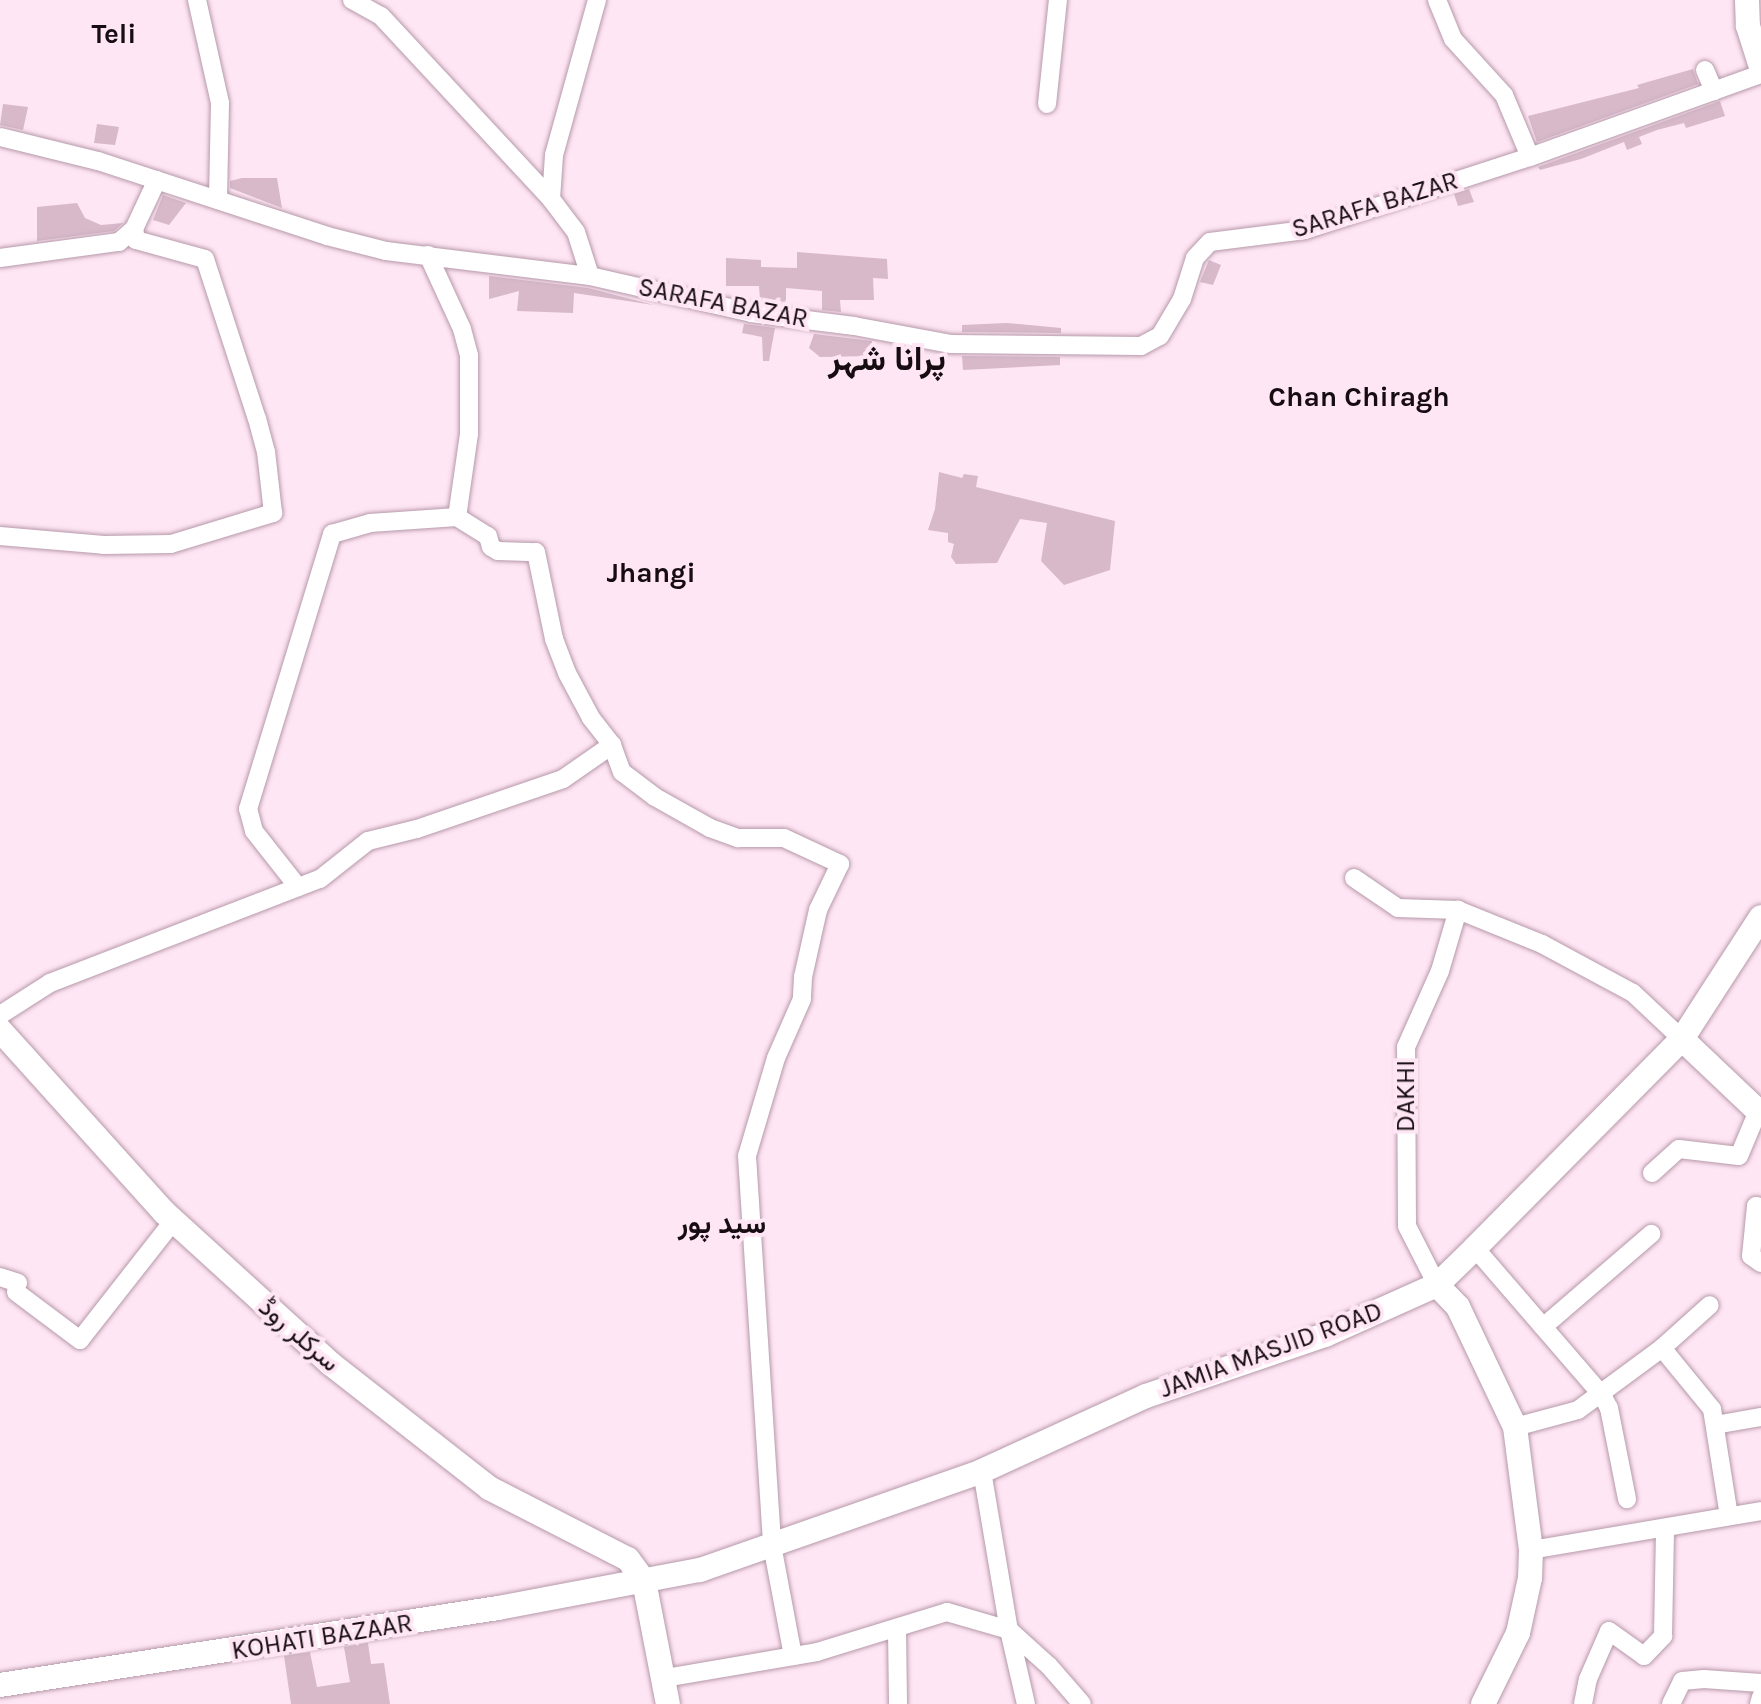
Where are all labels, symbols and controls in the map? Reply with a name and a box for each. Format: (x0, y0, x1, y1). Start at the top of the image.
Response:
district label: Teli (91, 17, 137, 51)
street label: SARAFA BAZAR (1288, 165, 1462, 245)
street label: SARAFA BAZAR (636, 271, 810, 335)
district label: پرانا شہر (828, 340, 946, 380)
district label: Chan Chiragh (1268, 380, 1450, 414)
district label: Jhangi (606, 556, 696, 590)
street label: DAKHI (1390, 1060, 1422, 1132)
district label: سید پور (678, 1207, 766, 1241)
street label: سرکلر روڈ (252, 1292, 346, 1378)
street label: JAMIA MASJID ROAD (1156, 1295, 1386, 1405)
street label: KOHATI BAZAAR (229, 1607, 415, 1667)

